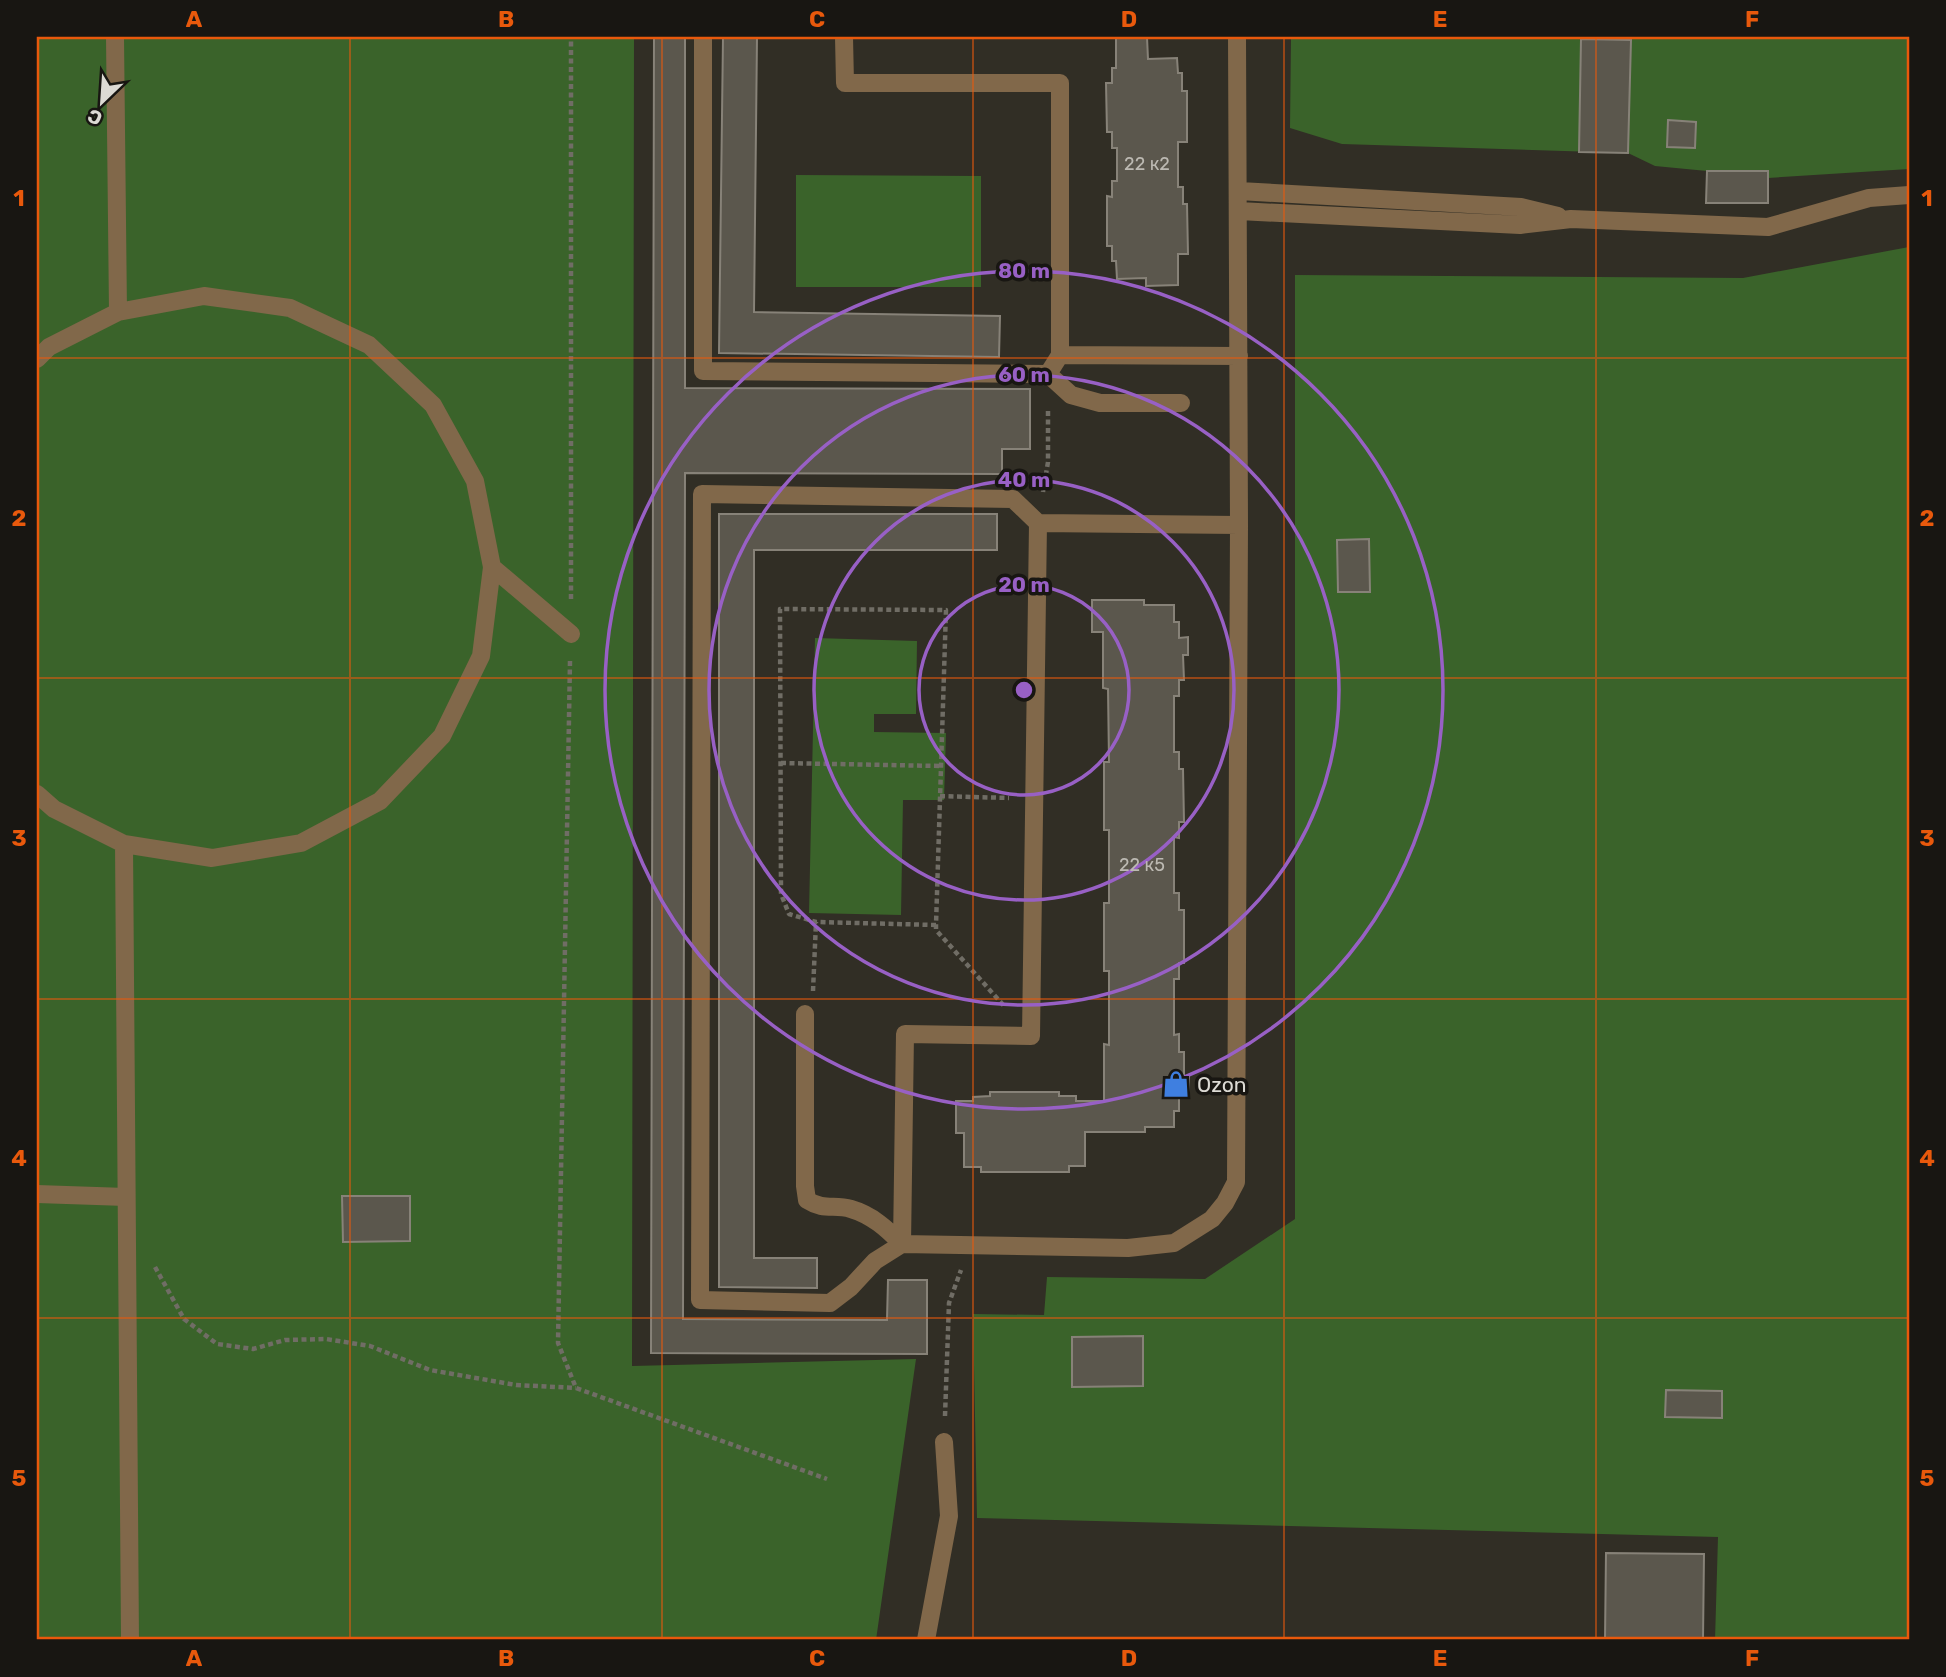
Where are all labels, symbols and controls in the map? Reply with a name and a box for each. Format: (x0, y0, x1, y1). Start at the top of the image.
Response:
text: A (186, 5, 203, 33)
text: B (498, 5, 514, 33)
text: C (809, 5, 825, 33)
text: D (1121, 5, 1137, 33)
text: E (1433, 5, 1447, 33)
text: F (1745, 5, 1759, 33)
north arrow (66, 66, 136, 136)
text: С (84, 104, 106, 130)
house number: 22 к2 (1124, 153, 1170, 175)
text: 1 (13, 184, 25, 212)
text: 1 (1921, 184, 1933, 212)
text: 80 m (998, 258, 1050, 283)
text: 60 m (998, 362, 1050, 387)
text: 40 m (998, 467, 1050, 492)
text: 2 (12, 504, 26, 532)
text: 2 (1920, 504, 1934, 532)
text: 20 m (998, 572, 1050, 597)
centre of rings (1012, 678, 1036, 702)
text: 3 (11, 824, 27, 852)
text: 3 (1919, 824, 1935, 852)
house number: 22 к5 (1119, 854, 1165, 876)
shop icon: Ozon (1161, 1069, 1191, 1099)
place label: Ozon (1197, 1072, 1247, 1097)
text: 4 (11, 1144, 27, 1172)
text: 4 (1919, 1144, 1935, 1172)
text: 5 (12, 1464, 27, 1492)
text: 5 (1920, 1464, 1935, 1492)
text: A (186, 1644, 203, 1672)
text: B (498, 1644, 514, 1672)
text: C (809, 1644, 825, 1672)
text: D (1121, 1644, 1137, 1672)
text: E (1433, 1644, 1447, 1672)
text: F (1745, 1644, 1759, 1672)

